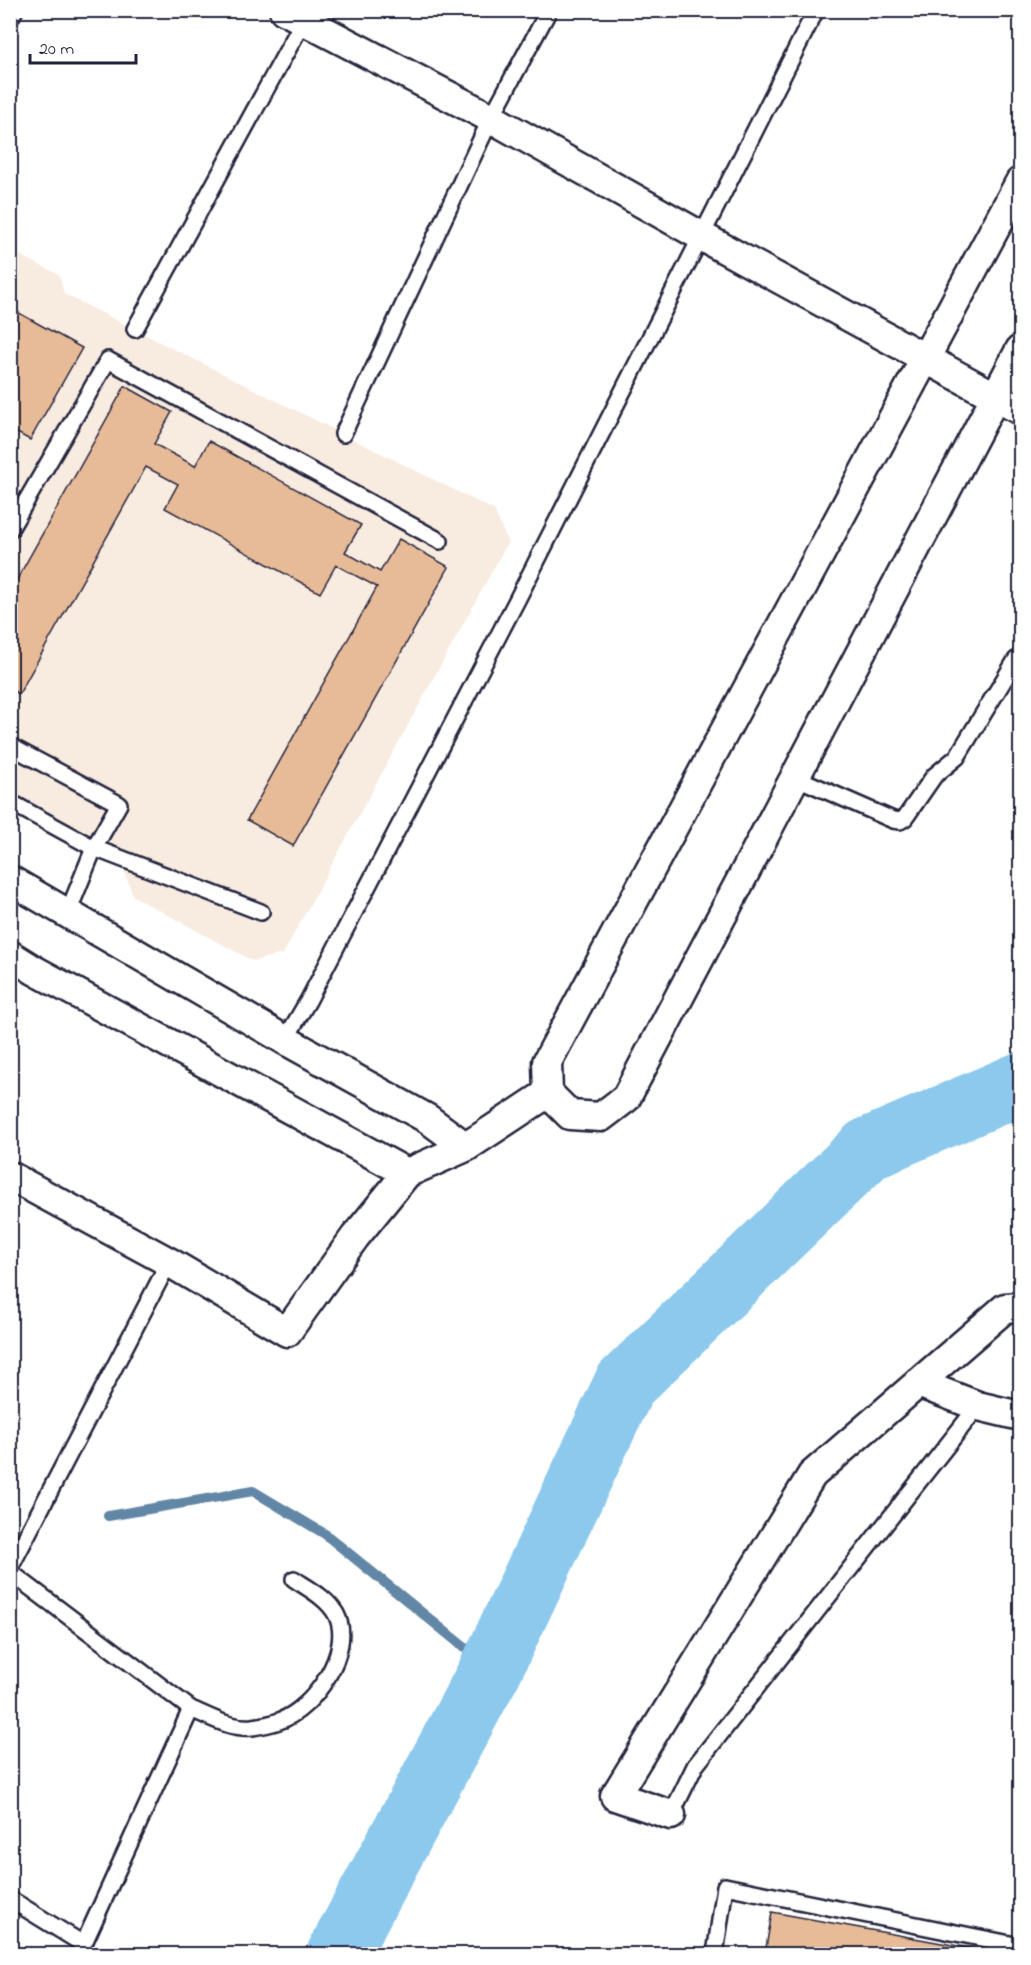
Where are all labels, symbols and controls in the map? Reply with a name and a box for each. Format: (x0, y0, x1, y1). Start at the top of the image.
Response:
scale bar (30, 27, 136, 65)
text: 20 m (39, 37, 74, 63)

